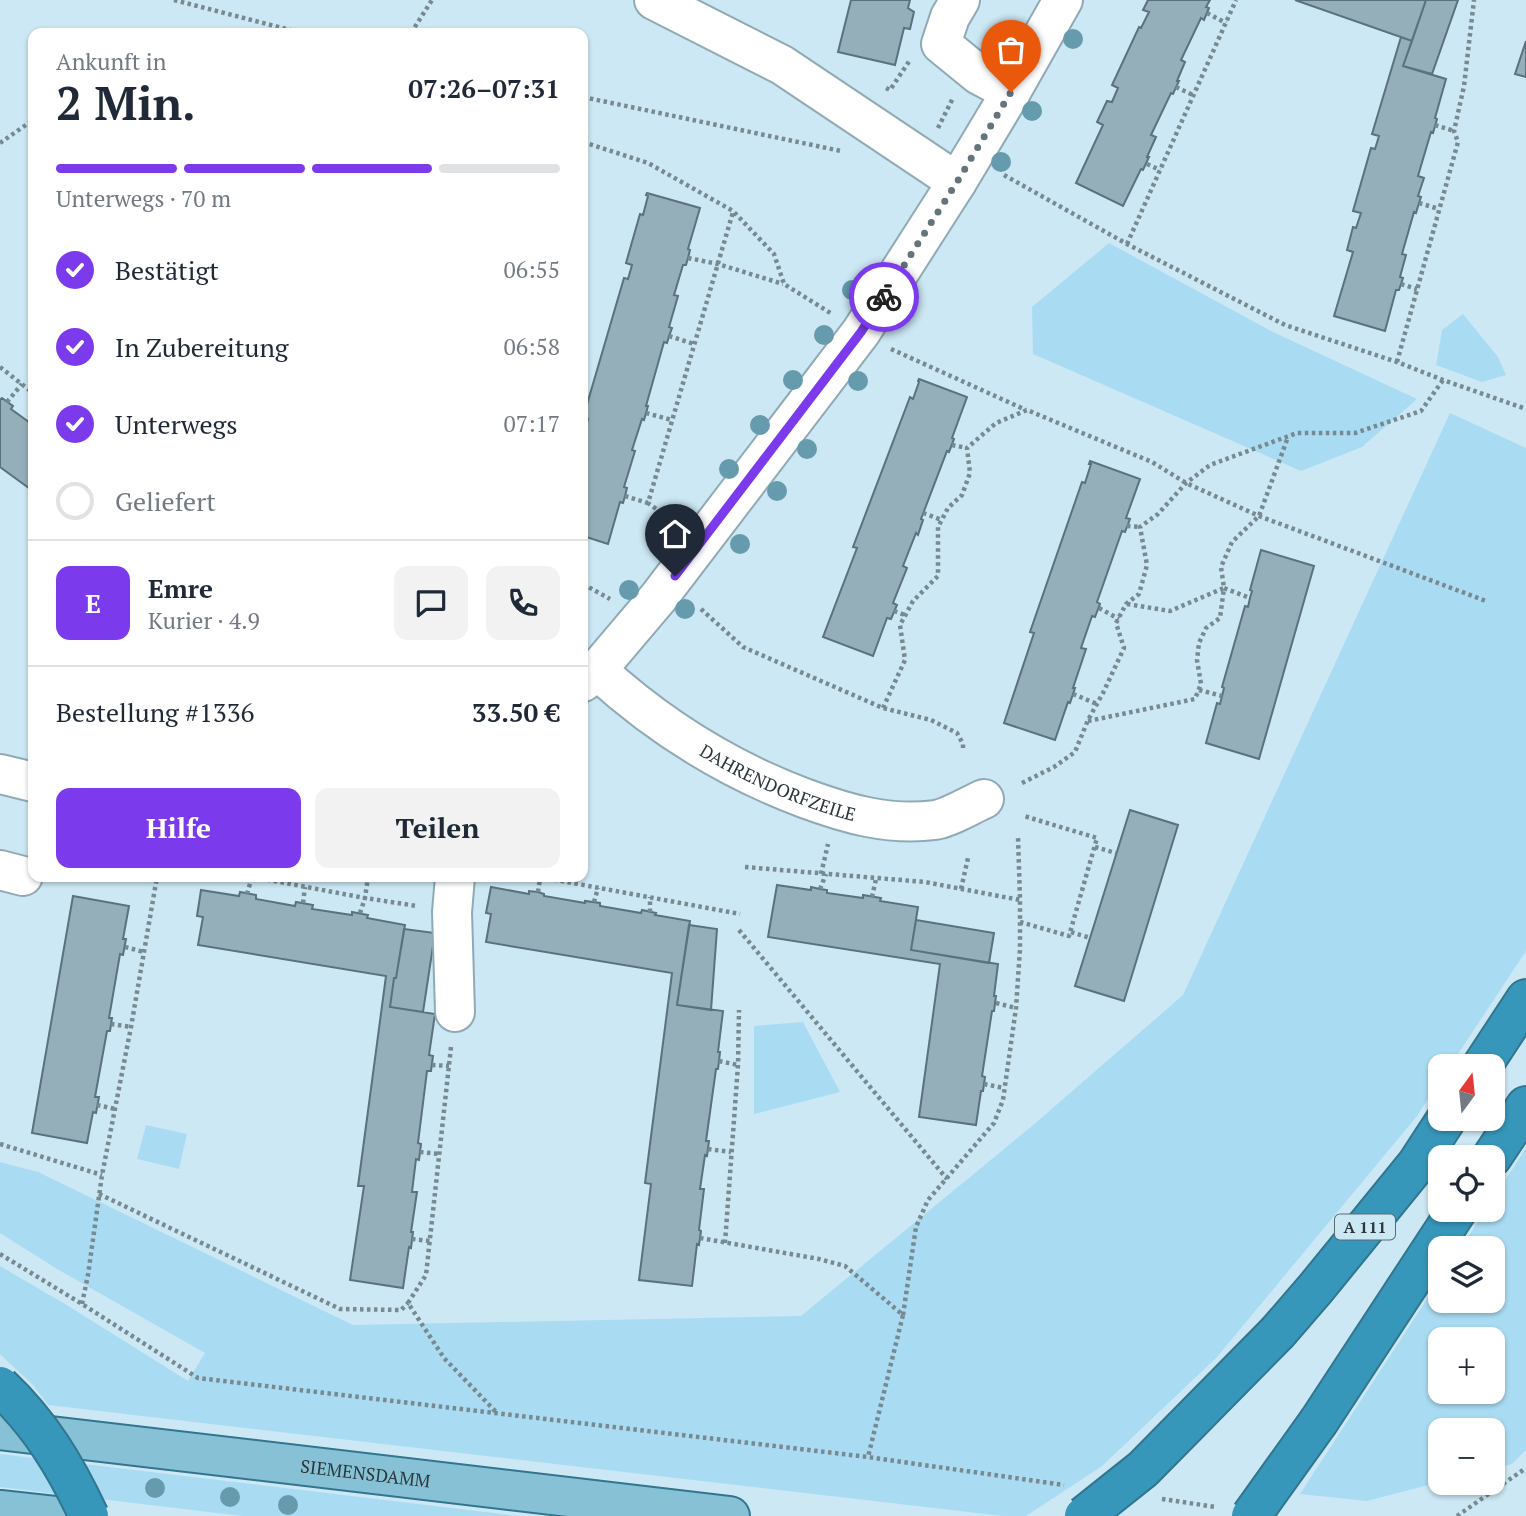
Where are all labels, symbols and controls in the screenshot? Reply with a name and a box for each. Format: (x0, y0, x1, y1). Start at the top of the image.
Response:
pin (981, 20, 1041, 92)
icon: bag (992, 31, 1030, 69)
text: Ankunft in (56, 46, 166, 77)
text: 07:26–07:31 (408, 71, 560, 105)
text: 2 Min. (56, 72, 196, 133)
text: Unterwegs · 70 m (56, 183, 231, 214)
icon: check (56, 251, 94, 289)
text: Bestätigt (115, 253, 219, 287)
text: 06:55 (503, 254, 560, 285)
courier (849, 262, 919, 332)
icon: bike (865, 278, 903, 316)
icon: check (56, 328, 94, 366)
text: In Zubereitung (115, 330, 289, 364)
text: 06:58 (503, 331, 560, 362)
icon: check (56, 405, 94, 443)
text: Unterwegs (115, 407, 238, 441)
text: 07:17 (503, 408, 560, 439)
text: Geliefert (115, 484, 216, 518)
pin (645, 504, 705, 576)
icon: home (656, 515, 694, 553)
button: chat (394, 566, 468, 640)
button: phone (486, 566, 560, 640)
text: Emre (148, 571, 213, 605)
text: E (85, 586, 101, 620)
text: Kurier · 4.9 (148, 605, 260, 636)
text: Bestellung #1336 (56, 695, 254, 729)
text: 33.50 € (472, 695, 560, 729)
street label: DAHRENDORFZEILE (696, 738, 859, 826)
button: Hilfe (56, 788, 301, 868)
button: Teilen (315, 788, 560, 868)
north arrow (1428, 1054, 1505, 1130)
map controls (1428, 1054, 1505, 1495)
button: locate (1428, 1145, 1505, 1222)
road number: A 111 (1335, 1214, 1395, 1240)
button: layers (1428, 1236, 1505, 1313)
button: + (1428, 1327, 1505, 1404)
button: − (1428, 1418, 1505, 1495)
street label: SIEMENSDAMM (299, 1453, 432, 1493)

